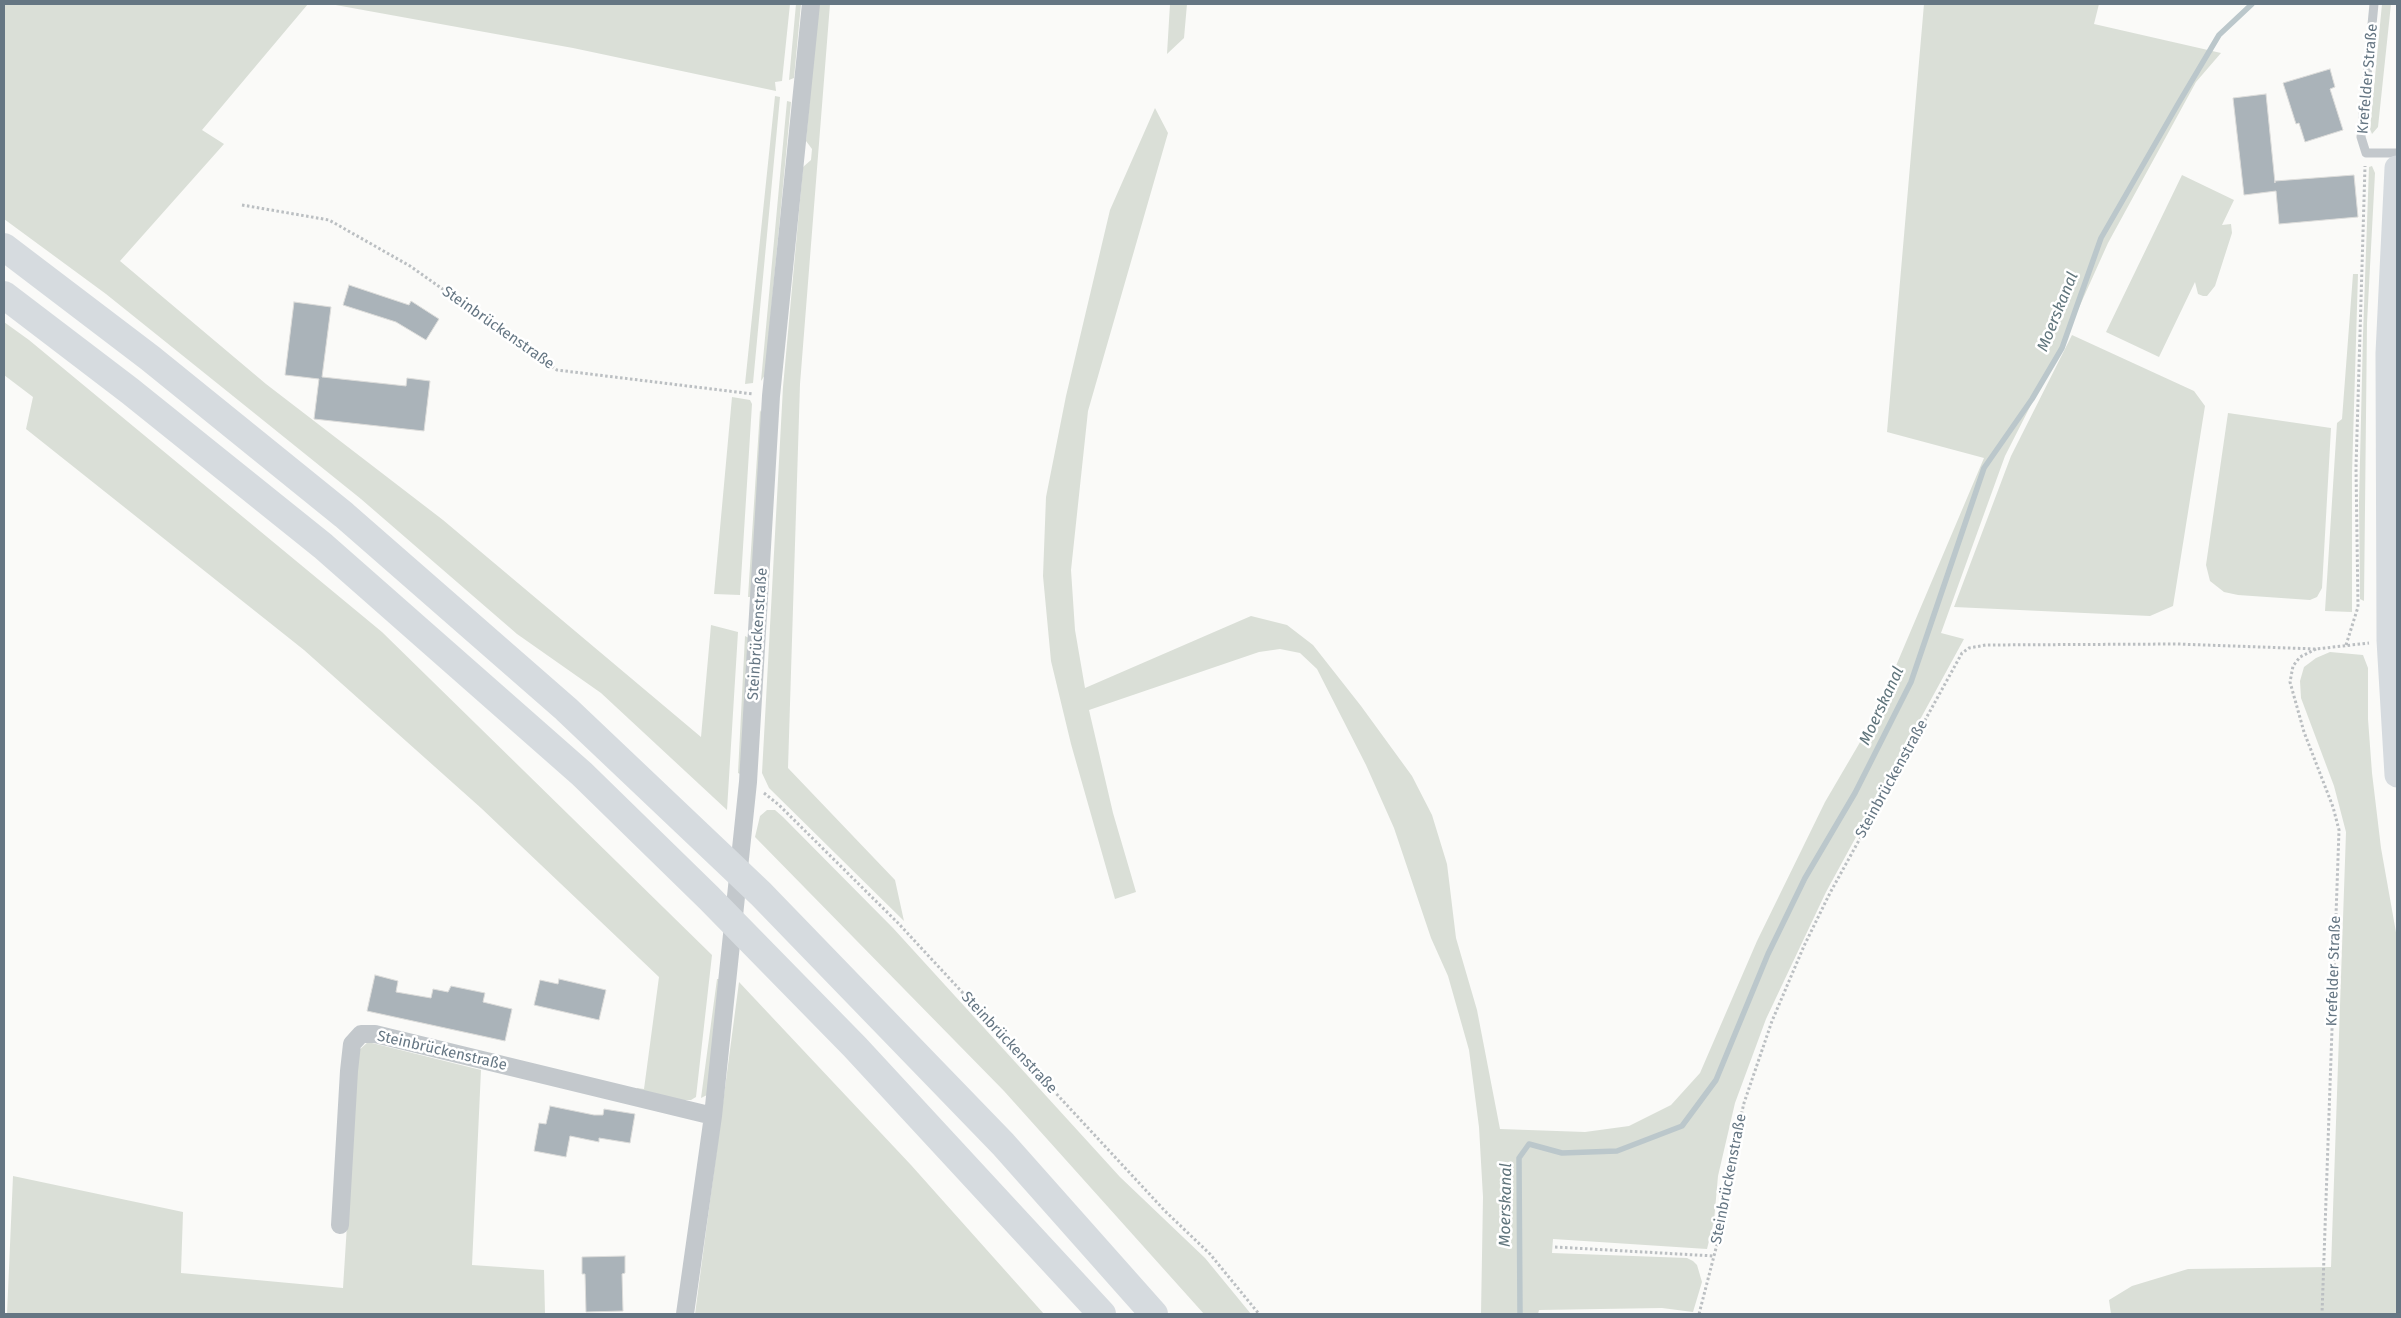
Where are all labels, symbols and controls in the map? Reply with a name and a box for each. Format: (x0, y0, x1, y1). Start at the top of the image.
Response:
street label: Krefelder Straße (2354, 23, 2382, 135)
water label: Moerskanal (2033, 269, 2083, 355)
street label: Steinbrückenstraße (439, 283, 557, 373)
street label: Steinbrückenstraße (744, 567, 772, 701)
water label: Moerskanal (1856, 664, 1908, 748)
street label: Steinbrückenstraße (1852, 717, 1932, 841)
street label: Krefelder Straße (2323, 915, 2345, 1027)
street label: Steinbrückenstraße (957, 988, 1061, 1098)
street label: Steinbrückenstraße (375, 1027, 509, 1075)
street label: Steinbrückenstraße (1708, 1112, 1750, 1246)
water label: Moerskanal (1496, 1163, 1516, 1247)

